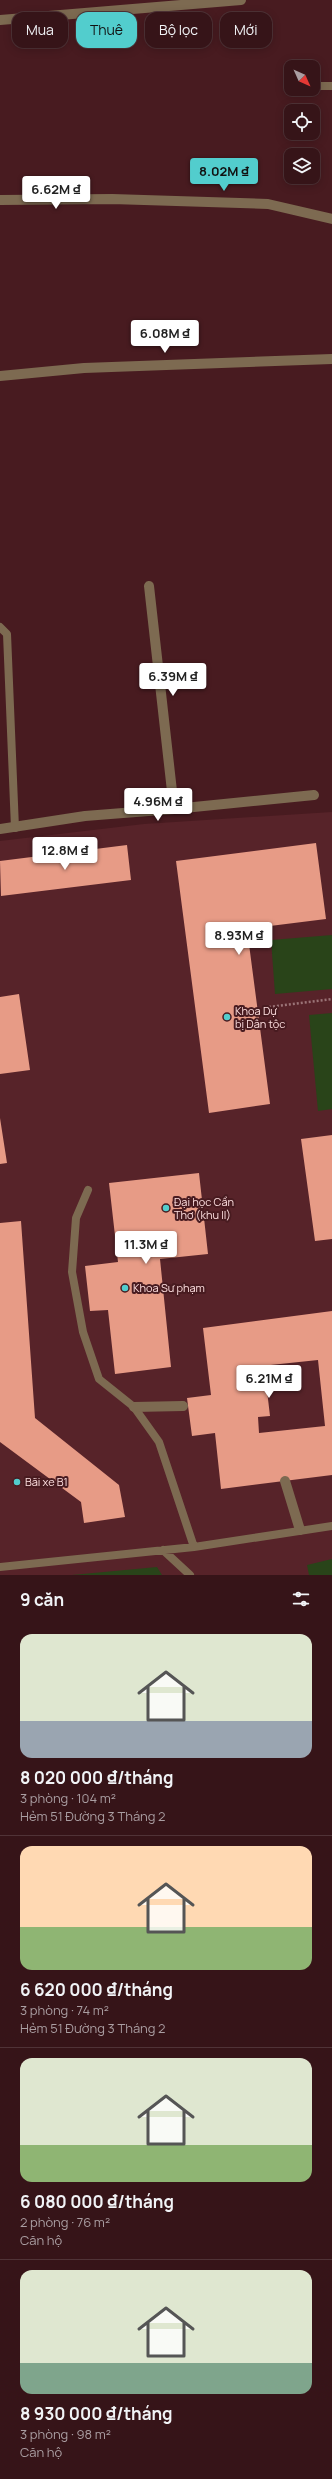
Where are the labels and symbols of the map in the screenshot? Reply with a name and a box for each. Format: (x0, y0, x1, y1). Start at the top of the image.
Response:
north arrow (284, 60, 320, 96)
pin: 8.02M ₫ (187, 158, 261, 192)
pin: 6.62M ₫ (19, 176, 93, 210)
pin: 6.08M ₫ (128, 320, 202, 354)
pin: 6.39M ₫ (136, 663, 210, 697)
pin: 4.96M ₫ (121, 788, 195, 822)
pin: 12.8M ₫ (28, 837, 102, 871)
pin: 8.93M ₫ (202, 922, 276, 956)
place label: Khoa Dự bị Dân tộc (235, 1003, 285, 1031)
marker: Khoa Dự bị Dân tộc (222, 1012, 232, 1022)
place label: Đại học Cần Thơ (khu II) (174, 1194, 234, 1222)
marker: Đại học Cần Thơ (khu II) (161, 1203, 171, 1213)
pin: 11.3M ₫ (109, 1231, 183, 1265)
place label: Khoa Sư phạm (133, 1280, 205, 1295)
marker: Khoa Sư phạm (120, 1283, 130, 1293)
pin: 6.21M ₫ (232, 1365, 306, 1399)
place label: Bãi xe B1 (25, 1474, 68, 1489)
marker: Bãi xe B1 (12, 1477, 22, 1487)

